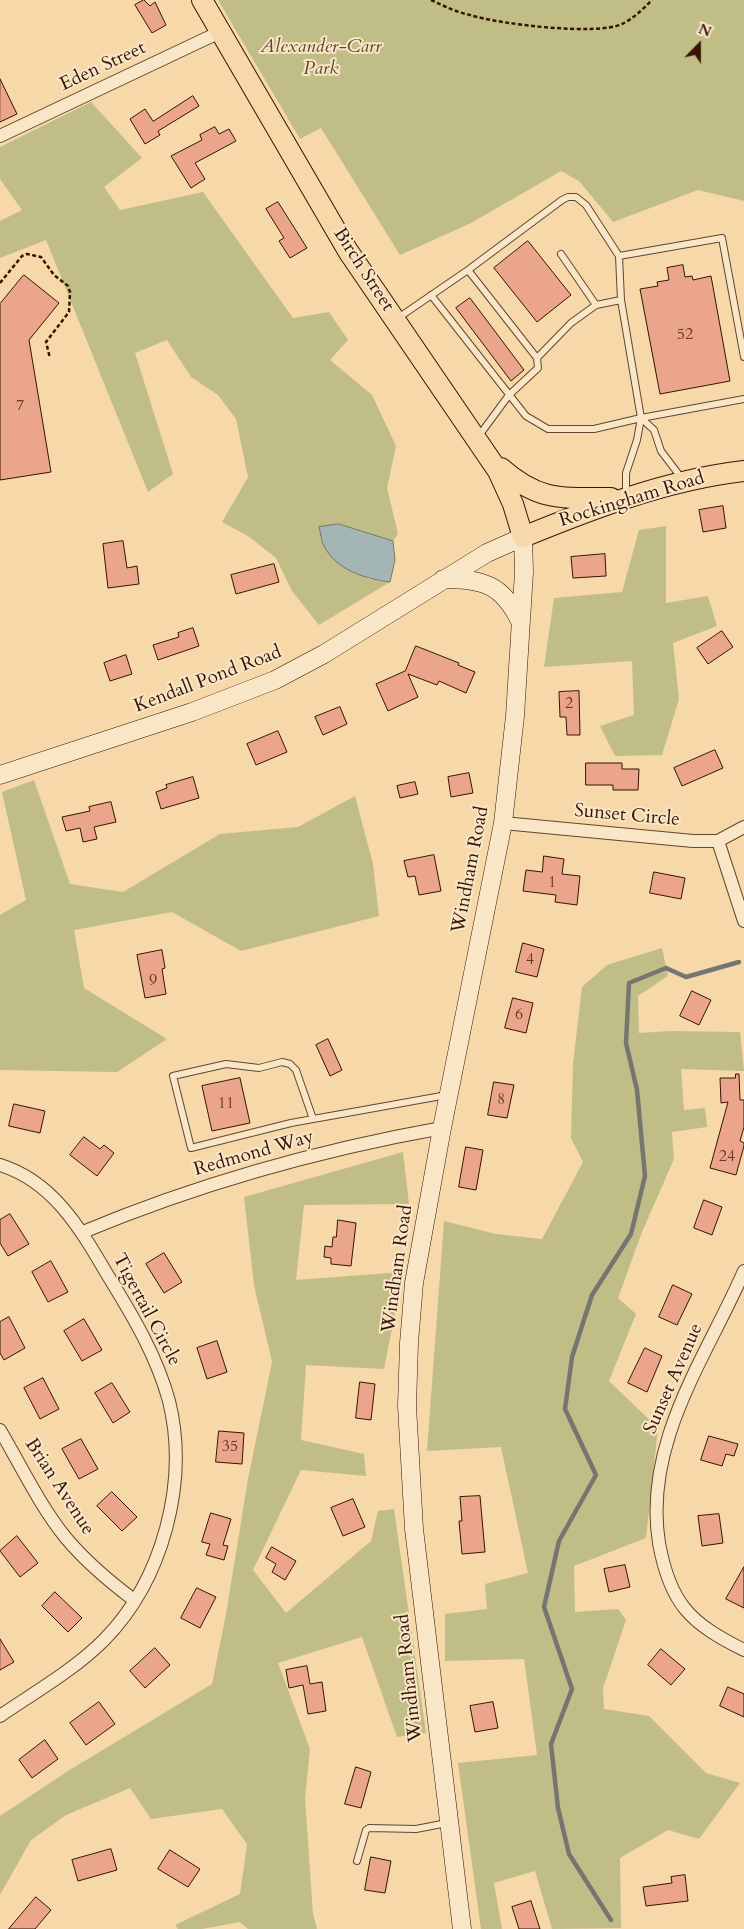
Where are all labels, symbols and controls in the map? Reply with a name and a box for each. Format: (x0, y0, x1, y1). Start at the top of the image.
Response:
north arrow (674, 20, 724, 70)
text: N (696, 20, 714, 42)
street label: Eden Street (56, 37, 150, 97)
park label: Alexander-Carr Park (261, 37, 381, 81)
street label: Birch Street (328, 224, 398, 316)
house number: 52 (677, 325, 693, 345)
house number: 7 (16, 396, 24, 416)
street label: Rockingham Road (557, 467, 707, 533)
street label: Kendall Pond Road (131, 641, 285, 719)
house number: 2 (565, 694, 573, 714)
street label: Sunset Circle (573, 800, 681, 832)
street label: Windham Road (448, 805, 494, 935)
house number: 1 (548, 873, 556, 893)
house number: 4 (526, 950, 534, 970)
house number: 9 (149, 971, 157, 991)
house number: 6 (515, 1005, 523, 1025)
house number: 8 (497, 1090, 505, 1110)
house number: 11 (218, 1094, 234, 1114)
street label: Redmond Way (192, 1126, 316, 1182)
house number: 24 (719, 1147, 735, 1167)
street label: Windham Road (378, 1204, 418, 1334)
street label: Tigertail Circle (107, 1250, 185, 1370)
street label: Sunset Avenue (639, 1320, 709, 1438)
street label: Brian Avenue (19, 1434, 99, 1540)
house number: 35 (222, 1437, 238, 1457)
street label: Windham Road (392, 1613, 428, 1743)

